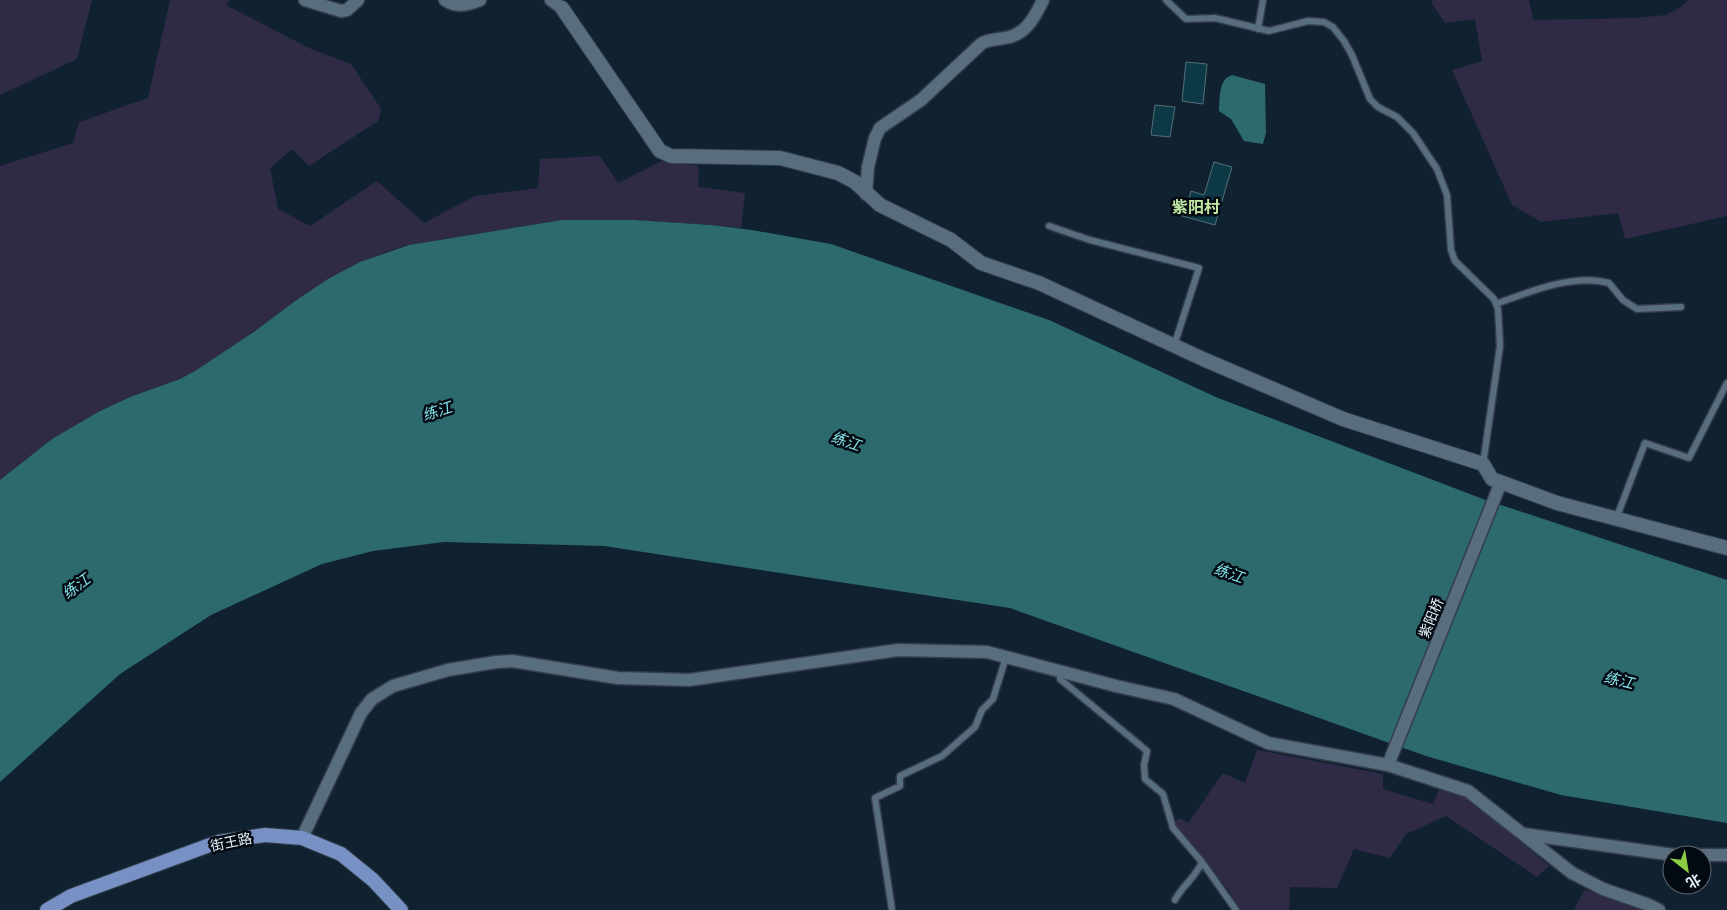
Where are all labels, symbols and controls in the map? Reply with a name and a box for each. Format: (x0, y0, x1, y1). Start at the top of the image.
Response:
district label: 紫阳村 (1172, 197, 1220, 217)
water label: 练江 (420, 397, 456, 425)
water label: 练江 (829, 427, 865, 456)
water label: 练江 (1212, 559, 1248, 588)
water label: 练江 (58, 568, 95, 603)
street label: 紫阳桥 (1415, 595, 1447, 641)
water label: 练江 (1602, 667, 1638, 693)
street label: 街王路 (209, 829, 253, 855)
north arrow (1662, 845, 1712, 895)
text: 北 (1683, 870, 1704, 892)

